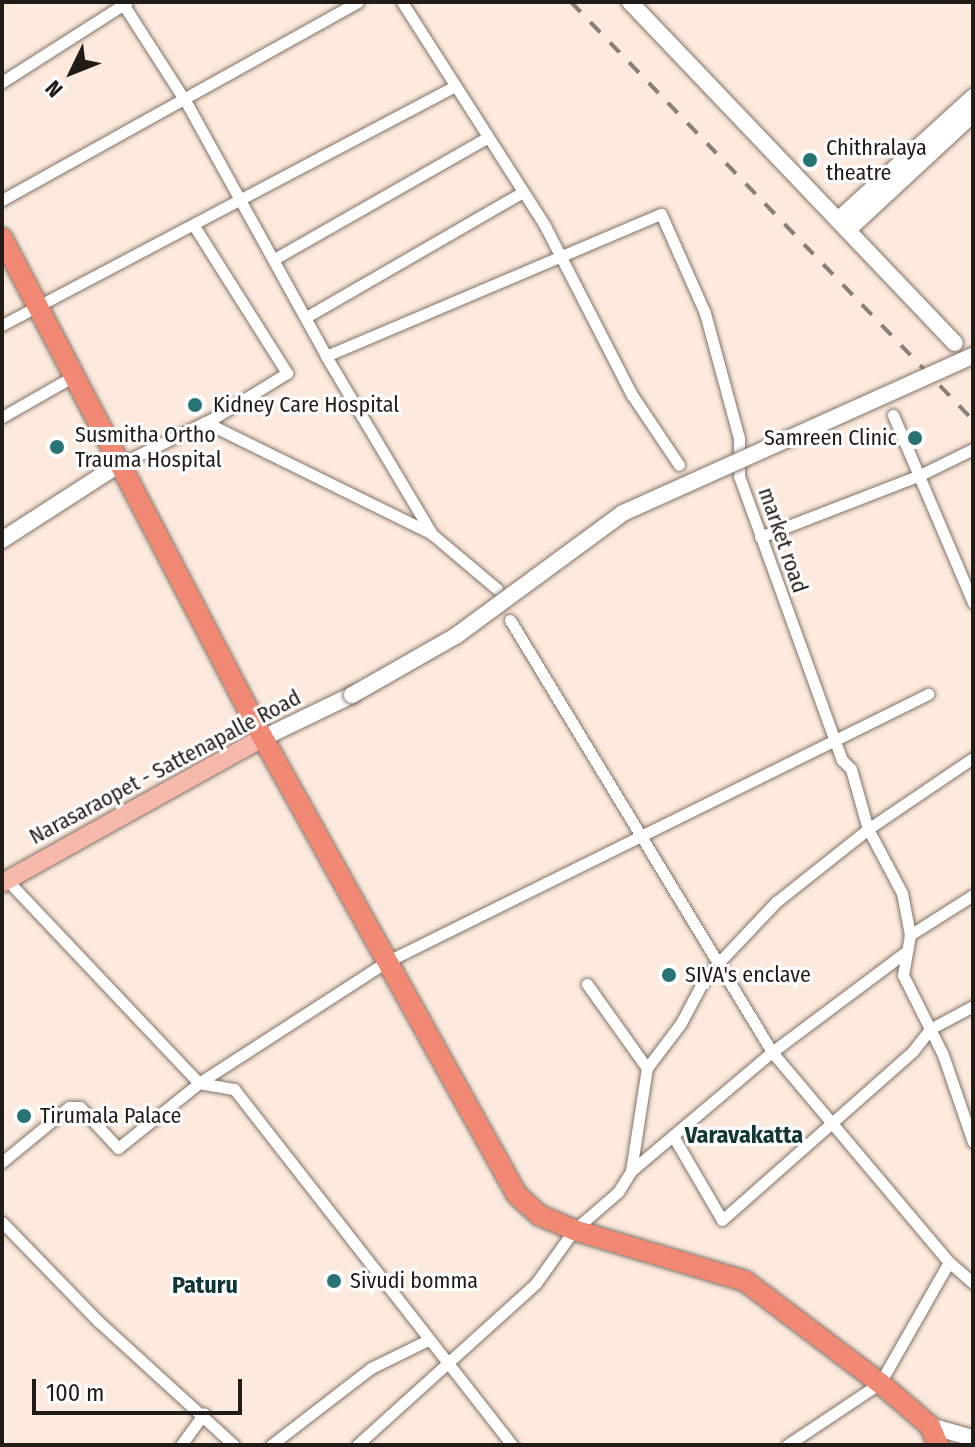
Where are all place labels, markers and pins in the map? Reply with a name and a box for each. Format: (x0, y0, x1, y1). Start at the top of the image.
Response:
place label: Chithralaya theatre (826, 134, 927, 186)
marker: Chithralaya theatre (801, 151, 819, 169)
place label: Kidney Care Hospital (213, 392, 399, 418)
marker: Kidney Care Hospital (184, 394, 206, 416)
place label: Susmitha Ortho Trauma Hospital (75, 421, 222, 472)
place label: Samreen Clinic (764, 425, 897, 451)
marker: Samreen Clinic (904, 427, 926, 449)
marker: Susmitha Ortho Trauma Hospital (46, 436, 68, 458)
place label: SIVA's enclave (685, 962, 811, 988)
marker: SIVA's enclave (660, 966, 678, 984)
place label: Tirumala Palace (40, 1103, 181, 1129)
marker: Tirumala Palace (15, 1107, 33, 1125)
place label: Sivudi bomma (350, 1268, 478, 1294)
marker: Sivudi bomma (325, 1272, 343, 1290)

